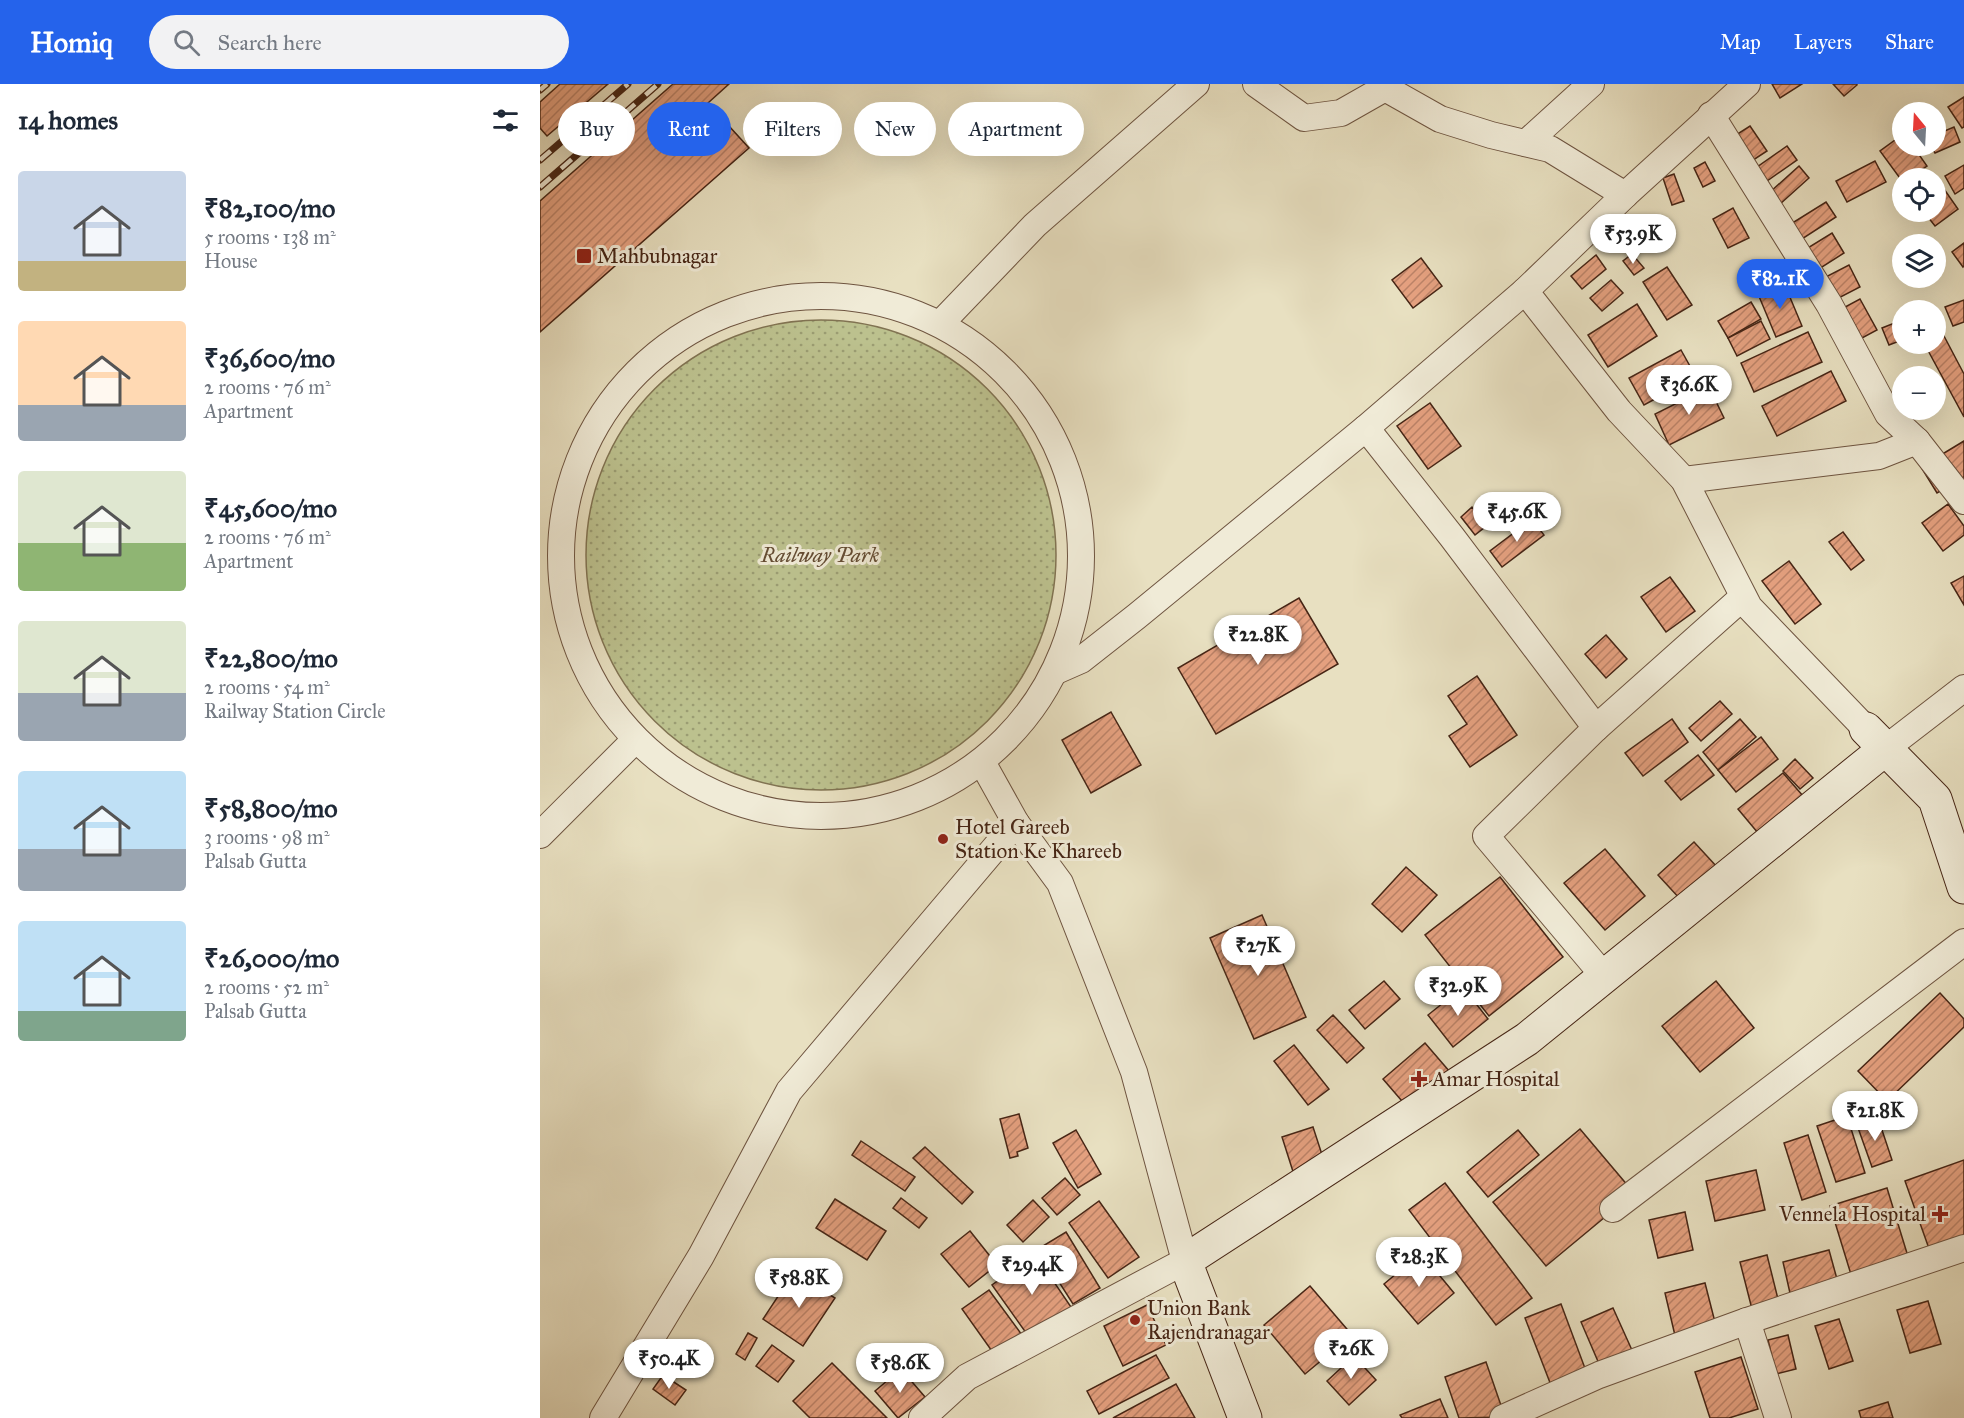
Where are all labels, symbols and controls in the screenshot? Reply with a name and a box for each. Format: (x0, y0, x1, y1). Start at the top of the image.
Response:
search box (149, 15, 569, 69)
text: Homiq (30, 25, 113, 60)
icon: search (170, 26, 203, 59)
text: Search here (218, 29, 322, 56)
text: Map (1720, 29, 1761, 55)
text: Layers (1794, 29, 1852, 55)
text: Share (1885, 29, 1934, 55)
chip: Buy (558, 102, 635, 156)
chip: Rent (647, 102, 731, 156)
chip: Filters (743, 102, 842, 156)
chip: New (854, 102, 936, 156)
chip: Apartment (948, 102, 1084, 156)
north arrow (1892, 102, 1946, 156)
map controls (1892, 102, 1946, 420)
text: 14 homes (18, 104, 118, 136)
icon: filters (489, 104, 522, 137)
button: locate (1892, 168, 1946, 222)
text: ₹82,100/mo (204, 192, 335, 224)
icon: home (66, 195, 138, 267)
pin: ₹53.9K (1584, 214, 1682, 265)
text: ₹53.9K (1604, 221, 1662, 245)
text: 5 rooms · 138 m² (204, 225, 336, 249)
button: layers (1892, 234, 1946, 288)
place label: Mahbubnagar (597, 243, 717, 269)
marker: Mahbubnagar (575, 247, 593, 265)
text: House (204, 249, 258, 273)
pin: ₹82.1K (1731, 259, 1829, 310)
text: ₹82.1K (1751, 266, 1809, 290)
button: + (1892, 300, 1946, 354)
text: ₹36,600/mo (204, 342, 335, 374)
icon: home (66, 345, 138, 417)
pin: ₹36.6K (1640, 365, 1738, 416)
button: − (1892, 366, 1946, 420)
text: ₹36.6K (1660, 372, 1718, 396)
text: 2 rooms · 76 m² (204, 375, 331, 399)
text: Apartment (204, 399, 293, 423)
text: ₹45,600/mo (204, 492, 337, 524)
pin: ₹45.6K (1468, 492, 1566, 543)
icon: home (66, 495, 138, 567)
text: ₹45.6K (1487, 499, 1547, 523)
text: 2 rooms · 76 m² (204, 525, 331, 549)
park label: Railway Park (760, 542, 880, 568)
text: Apartment (204, 549, 293, 573)
pin: ₹22.8K (1209, 615, 1307, 666)
text: ₹22.8K (1228, 622, 1288, 646)
text: ₹22,800/mo (204, 642, 338, 674)
icon: home (66, 645, 138, 717)
text: 2 rooms · 54 m² (204, 675, 330, 699)
text: Railway Station Circle (204, 699, 386, 723)
text: ₹58,800/mo (204, 792, 338, 824)
icon: home (66, 795, 138, 867)
place label: Hotel Gareeb Station Ke Khareeb (955, 814, 1122, 864)
text: 3 rooms · 98 m² (204, 825, 329, 849)
marker: Hotel Gareeb Station Ke Khareeb (936, 832, 950, 846)
text: Palsab Gutta (204, 849, 307, 873)
pin: ₹27K (1222, 926, 1294, 977)
text: ₹27K (1235, 933, 1281, 957)
text: ₹26,000/mo (204, 942, 339, 974)
icon: home (66, 945, 138, 1017)
pin: ₹32.9K (1409, 966, 1507, 1017)
text: ₹32.9K (1429, 973, 1487, 997)
text: 2 rooms · 52 m² (204, 975, 329, 999)
text: Palsab Gutta (204, 999, 307, 1023)
place label: Amar Hospital (1431, 1066, 1560, 1092)
marker: Amar Hospital (1410, 1070, 1428, 1088)
pin: ₹21.8K (1826, 1091, 1924, 1142)
text: ₹21.8K (1846, 1098, 1904, 1122)
place label: Vennela Hospital (1778, 1201, 1926, 1227)
marker: Vennela Hospital (1931, 1205, 1949, 1223)
pin: ₹28.3K (1370, 1237, 1468, 1288)
text: ₹28.3K (1390, 1244, 1448, 1268)
pin: ₹29.4K (983, 1245, 1081, 1296)
text: ₹29.4K (1001, 1252, 1063, 1276)
pin: ₹58.8K (750, 1258, 848, 1309)
text: ₹58.8K (769, 1265, 829, 1289)
place label: Union Bank Rajendranagar (1147, 1295, 1270, 1345)
marker: Union Bank Rajendranagar (1128, 1313, 1142, 1327)
pin: ₹26K (1315, 1329, 1387, 1380)
text: ₹26K (1328, 1336, 1374, 1360)
pin: ₹50.4K (620, 1339, 718, 1390)
pin: ₹58.6K (851, 1343, 949, 1394)
text: ₹50.4K (638, 1346, 700, 1370)
text: ₹58.6K (870, 1350, 930, 1374)

